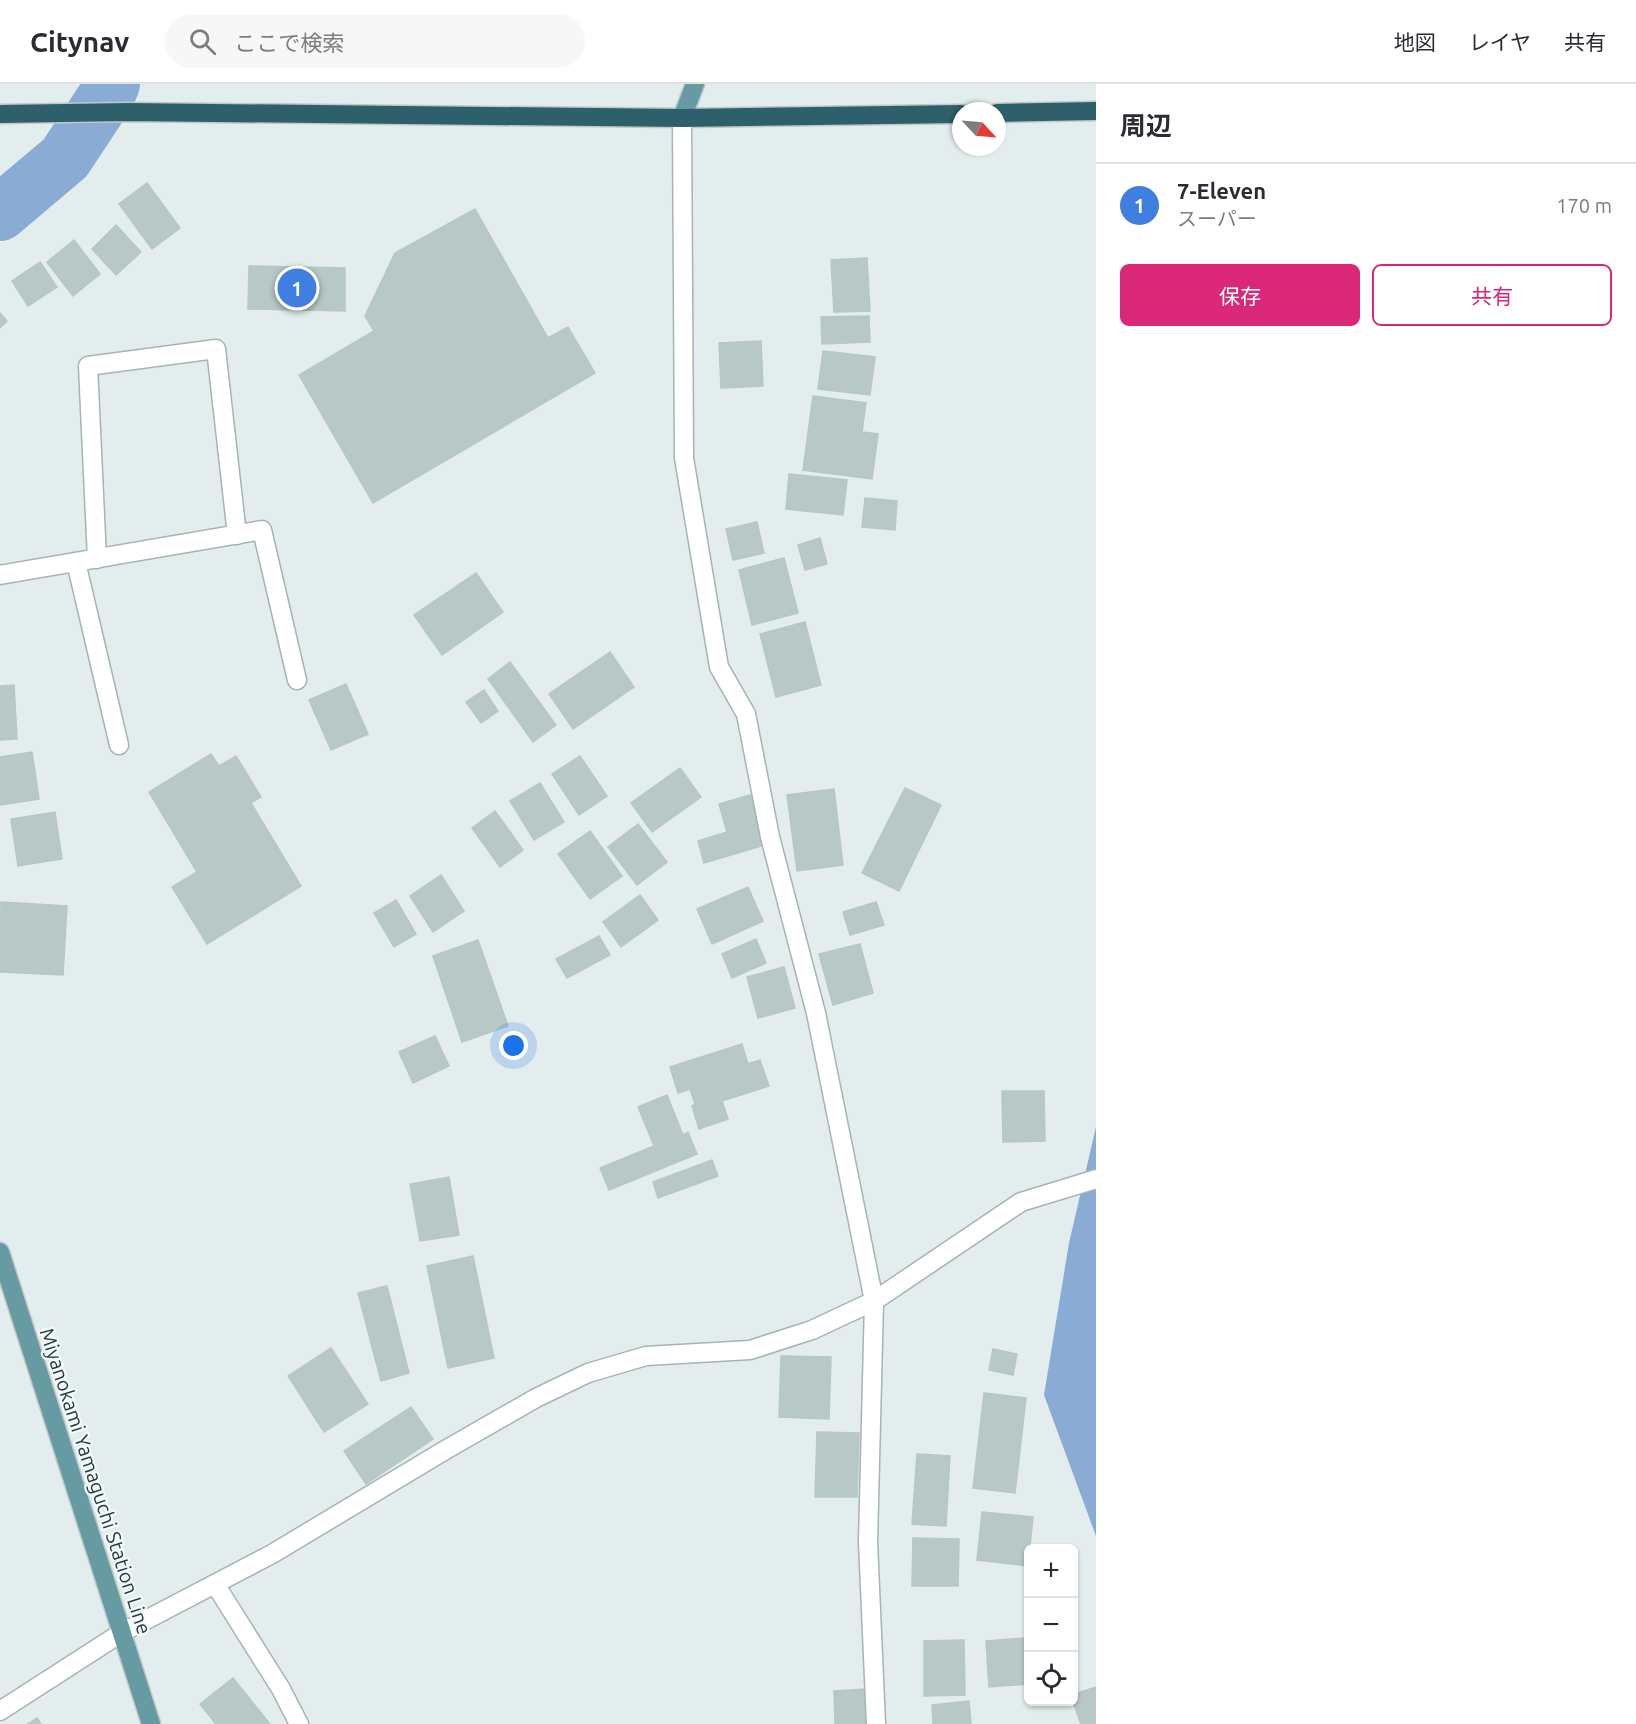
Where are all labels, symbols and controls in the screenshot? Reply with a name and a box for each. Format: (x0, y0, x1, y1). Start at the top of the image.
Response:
search box (165, 14, 585, 68)
icon: search (186, 25, 219, 58)
text: Citynav (30, 26, 129, 57)
text: ここで検索 (234, 30, 344, 55)
text: 地図 (1394, 30, 1436, 54)
text: レイヤ (1469, 30, 1531, 54)
text: 共有 (1564, 30, 1606, 54)
north arrow (952, 102, 1006, 156)
text: 周辺 (1120, 111, 1172, 140)
text: 7-Eleven (1177, 178, 1266, 203)
text: 1 (1134, 194, 1145, 217)
text: 170 m (1556, 194, 1612, 217)
text: スーパー (1177, 207, 1257, 230)
button: 保存 (1120, 264, 1360, 326)
button: 共有 (1372, 264, 1612, 326)
pin: 1 (278, 266, 316, 310)
your location (499, 1031, 528, 1060)
street label: Miyanokami Yamaguchi Station Line (36, 1325, 156, 1637)
map controls (1024, 1544, 1078, 1706)
button: + (1024, 1544, 1078, 1598)
button: − (1024, 1598, 1078, 1652)
button: locate (1024, 1652, 1078, 1706)

